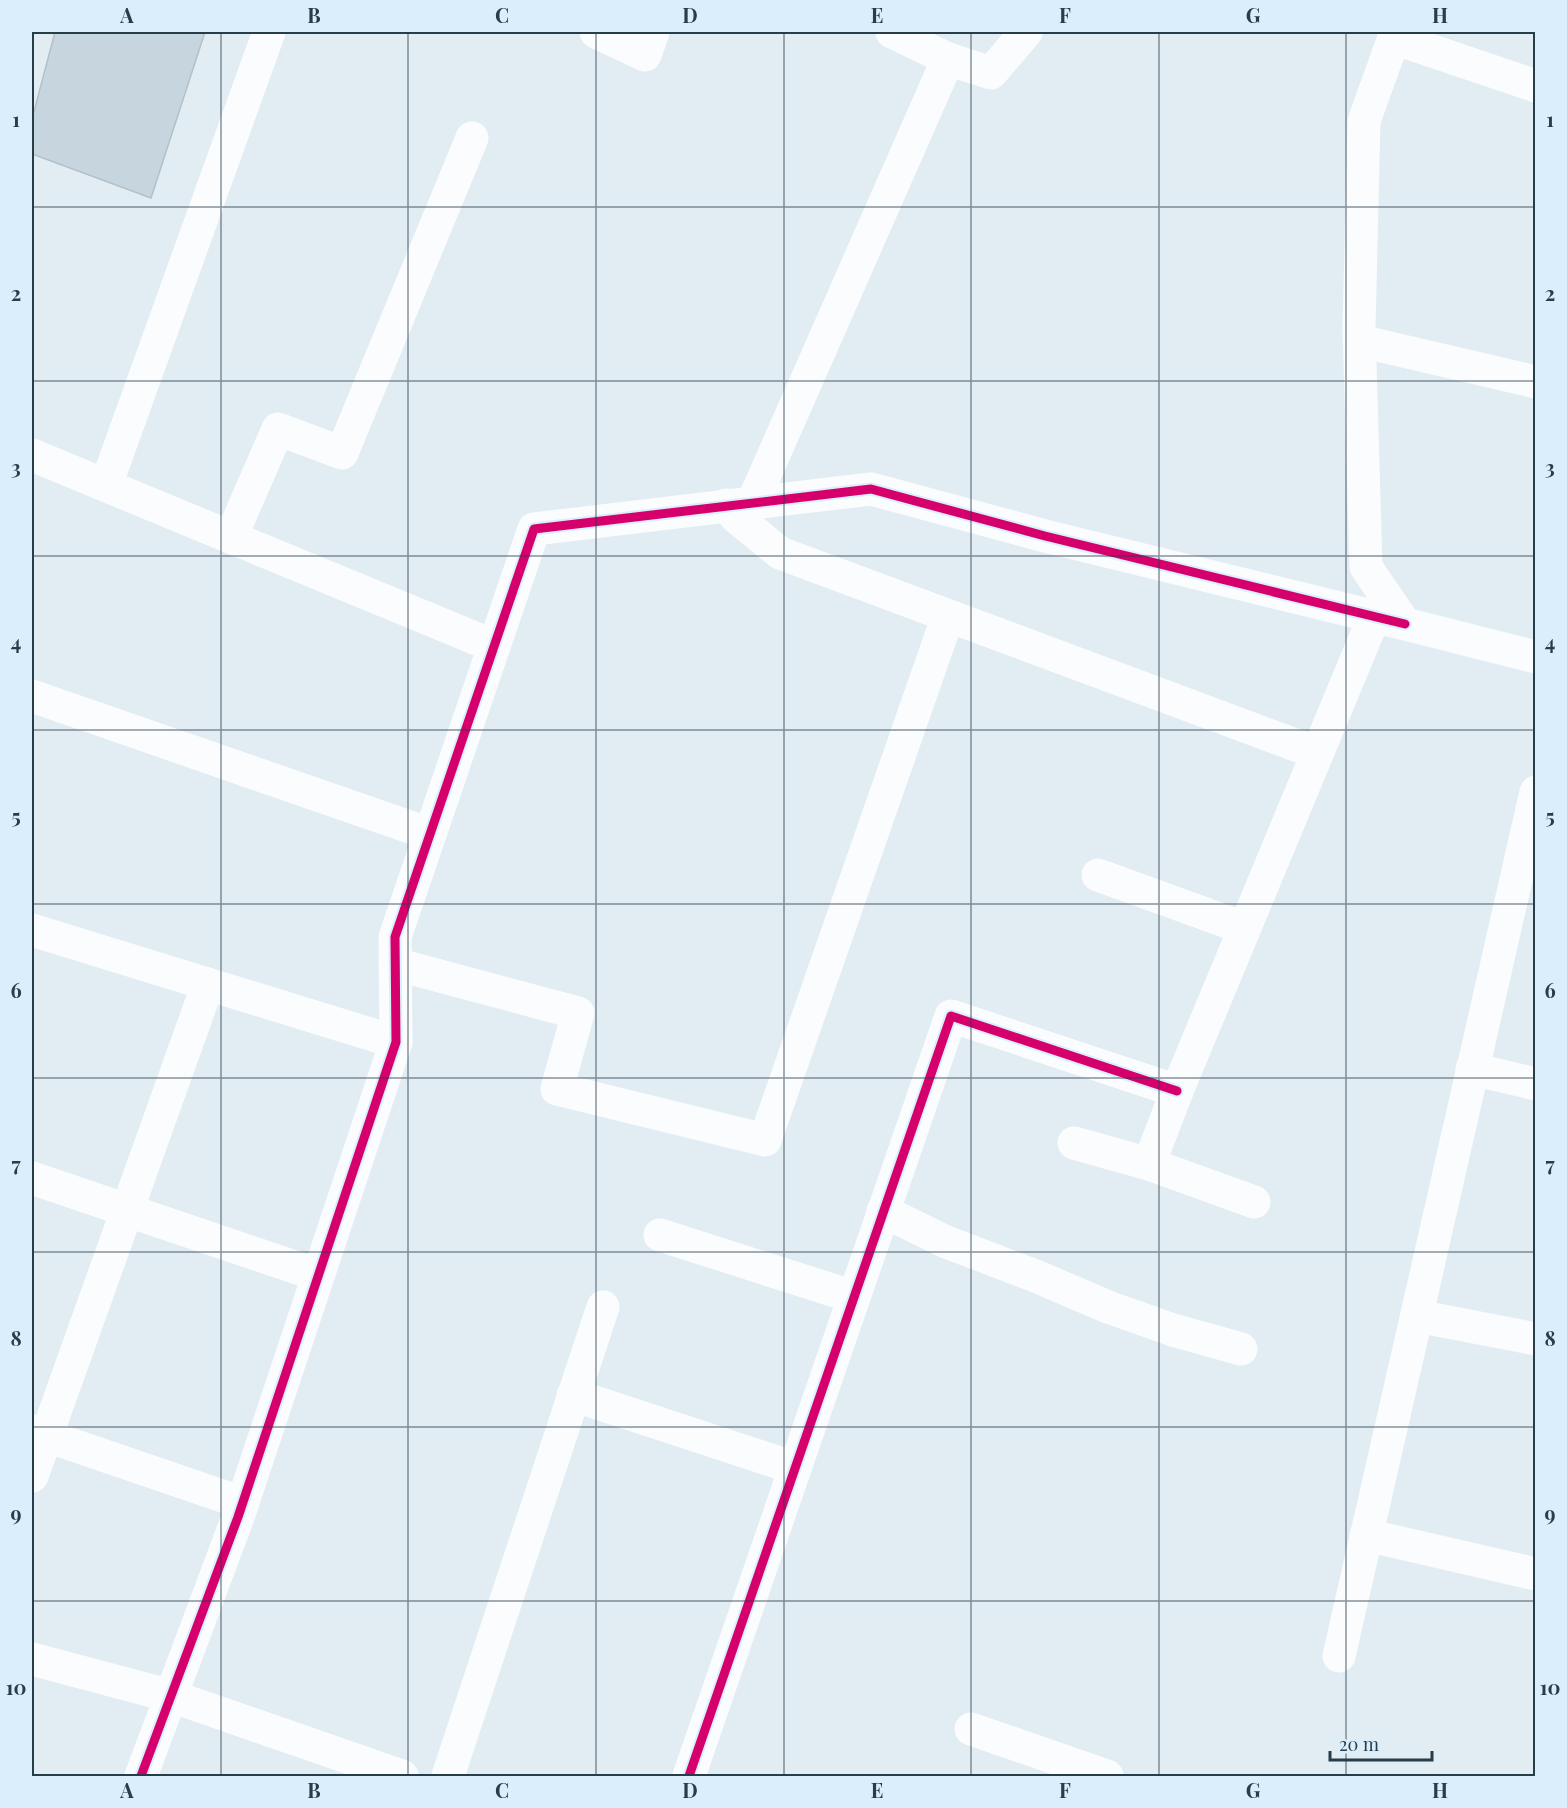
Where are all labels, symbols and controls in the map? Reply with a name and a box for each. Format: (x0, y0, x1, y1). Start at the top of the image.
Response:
text: A (119, 1, 134, 28)
text: B (307, 1, 321, 28)
text: C (495, 1, 509, 28)
text: D (682, 1, 698, 28)
text: E (871, 1, 883, 28)
text: F (1059, 1, 1071, 28)
text: G (1246, 1, 1261, 28)
text: H (1432, 1, 1448, 28)
text: 1 (12, 105, 20, 132)
text: 1 (1546, 105, 1554, 132)
text: 2 (11, 279, 21, 306)
text: 2 (1545, 279, 1555, 306)
text: 3 (11, 453, 21, 480)
text: 3 (1545, 453, 1555, 480)
text: 4 (11, 628, 21, 655)
text: 4 (1545, 628, 1555, 655)
text: 5 (11, 802, 21, 829)
text: 5 (1545, 802, 1555, 829)
text: 6 (10, 976, 22, 1003)
text: 6 (1544, 976, 1556, 1003)
text: 7 (11, 1150, 21, 1177)
text: 7 (1545, 1150, 1555, 1177)
text: 8 (10, 1324, 22, 1351)
text: 8 (1544, 1324, 1556, 1351)
text: 9 (10, 1499, 22, 1526)
text: 9 (1544, 1499, 1556, 1526)
text: 10 (6, 1673, 26, 1700)
text: 10 (1540, 1673, 1560, 1700)
scale bar (1330, 1724, 1432, 1762)
text: 20 m (1339, 1732, 1379, 1756)
text: A (119, 1776, 134, 1803)
text: B (307, 1776, 321, 1803)
text: C (495, 1776, 509, 1803)
text: D (682, 1776, 698, 1803)
text: E (871, 1776, 883, 1803)
text: F (1059, 1776, 1071, 1803)
text: G (1246, 1776, 1261, 1803)
text: H (1432, 1776, 1448, 1803)

